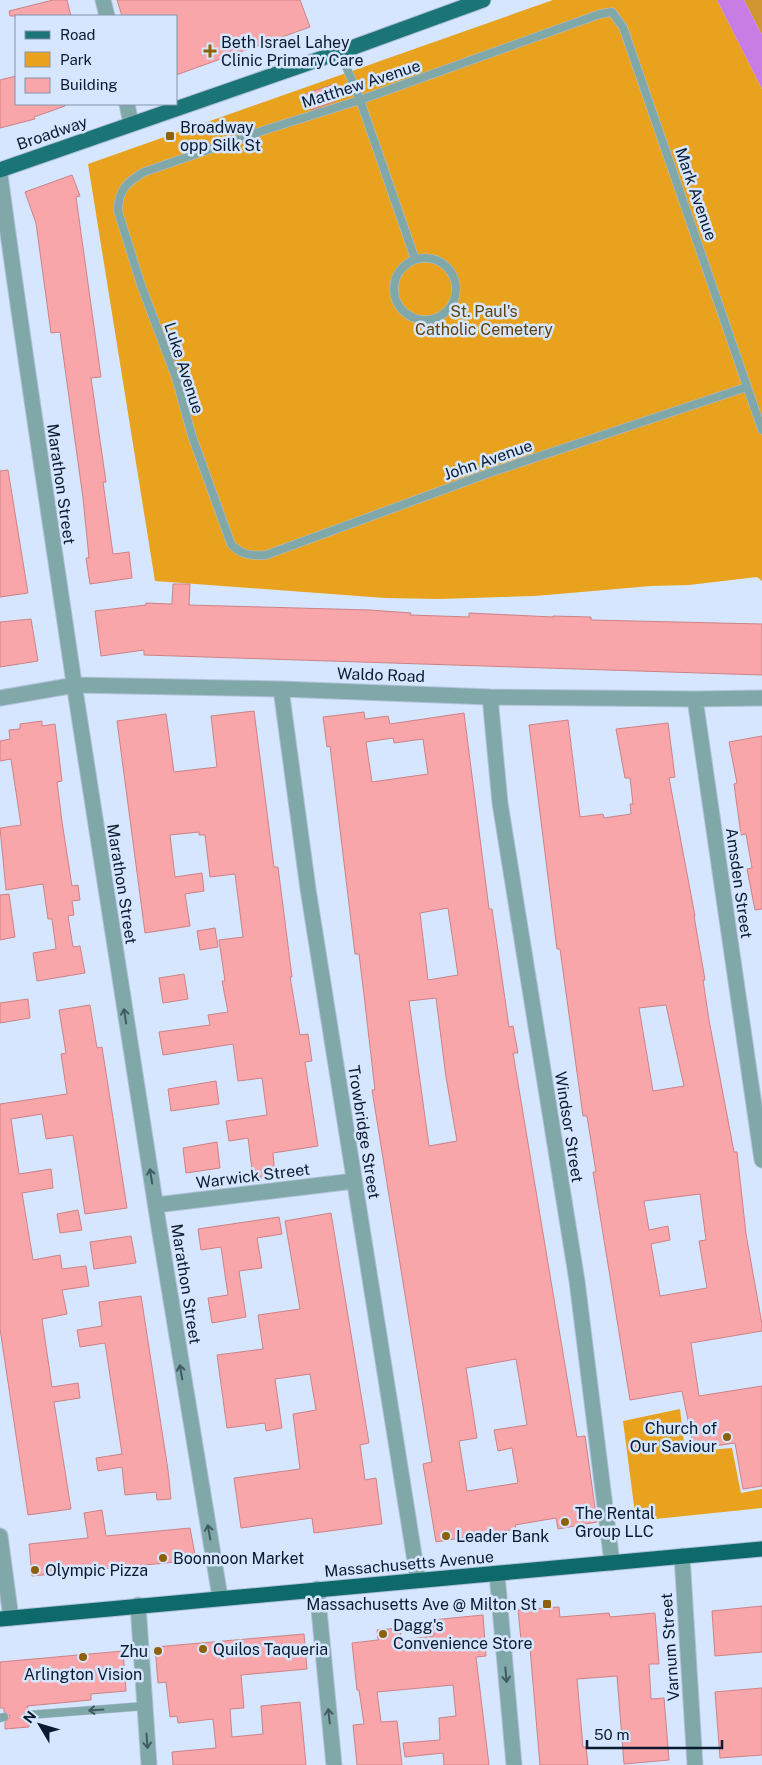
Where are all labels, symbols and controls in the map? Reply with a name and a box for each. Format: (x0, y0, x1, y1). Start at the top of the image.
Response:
legend (15, 15, 178, 105)
text: Road (60, 26, 96, 43)
place label: Beth Israel Lahey Clinic Primary Care (221, 33, 364, 70)
marker: Beth Israel Lahey Clinic Primary Care (203, 44, 217, 58)
text: Park (60, 51, 92, 68)
street label: Matthew Avenue (299, 56, 423, 112)
text: Building (60, 76, 118, 93)
street label: Broadway (14, 112, 90, 154)
place label: Broadway opp Silk St (180, 118, 261, 155)
marker: Broadway opp Silk St (164, 130, 176, 142)
street label: Mark Avenue (671, 145, 721, 243)
park label: St. Paul's Catholic Cemetery (415, 302, 553, 339)
street label: Luke Avenue (160, 320, 208, 416)
street label: Marathon Street (43, 422, 79, 546)
street label: John Avenue (441, 436, 535, 484)
street label: Waldo Road (337, 664, 425, 686)
street label: Marathon Street (103, 822, 141, 946)
street label: Amsden Street (722, 826, 756, 940)
one-way arrow (120, 1008, 130, 1024)
street label: Trowbridge Street (344, 1064, 384, 1200)
street label: Windsor Street (551, 1070, 587, 1184)
street label: Warwick Street (195, 1160, 311, 1192)
one-way arrow (146, 1169, 156, 1185)
street label: Marathon Street (167, 1222, 205, 1346)
one-way arrow (176, 1364, 186, 1380)
place label: Church of Our Saviour (630, 1419, 717, 1456)
marker: Church of Our Saviour (721, 1431, 733, 1443)
place label: The Rental Group LLC (575, 1504, 655, 1541)
marker: The Rental Group LLC (559, 1516, 571, 1528)
one-way arrow (204, 1524, 214, 1540)
place label: Leader Bank (456, 1527, 549, 1546)
marker: Leader Bank (440, 1530, 452, 1542)
street label: Massachusetts Avenue (323, 1547, 495, 1581)
place label: Boonnoon Market (173, 1549, 304, 1568)
marker: Boonnoon Market (157, 1552, 169, 1564)
place label: Olympic Pizza (45, 1561, 148, 1580)
marker: Olympic Pizza (29, 1564, 41, 1576)
street label: Varnum Street (657, 1592, 683, 1702)
place label: Massachusetts Ave @ Milton St (306, 1595, 537, 1614)
marker: Massachusetts Ave @ Milton St (541, 1598, 553, 1610)
place label: Dagg's Convenience Store (393, 1616, 533, 1653)
marker: Dagg's Convenience Store (377, 1628, 389, 1640)
place label: Quilos Taqueria (213, 1640, 328, 1659)
place label: Zhu (120, 1642, 148, 1661)
marker: Quilos Taqueria (197, 1643, 209, 1655)
marker: Zhu (152, 1645, 164, 1657)
marker: Arlington Vision (77, 1651, 89, 1663)
place label: Arlington Vision (24, 1665, 142, 1684)
one-way arrow (501, 1667, 511, 1683)
north arrow (15, 1700, 65, 1750)
one-way arrow (88, 1705, 104, 1714)
text: N (20, 1708, 39, 1726)
one-way arrow (325, 1709, 334, 1725)
scale bar (587, 1718, 722, 1750)
text: 50 m (594, 1726, 629, 1743)
one-way arrow (143, 1732, 152, 1748)

